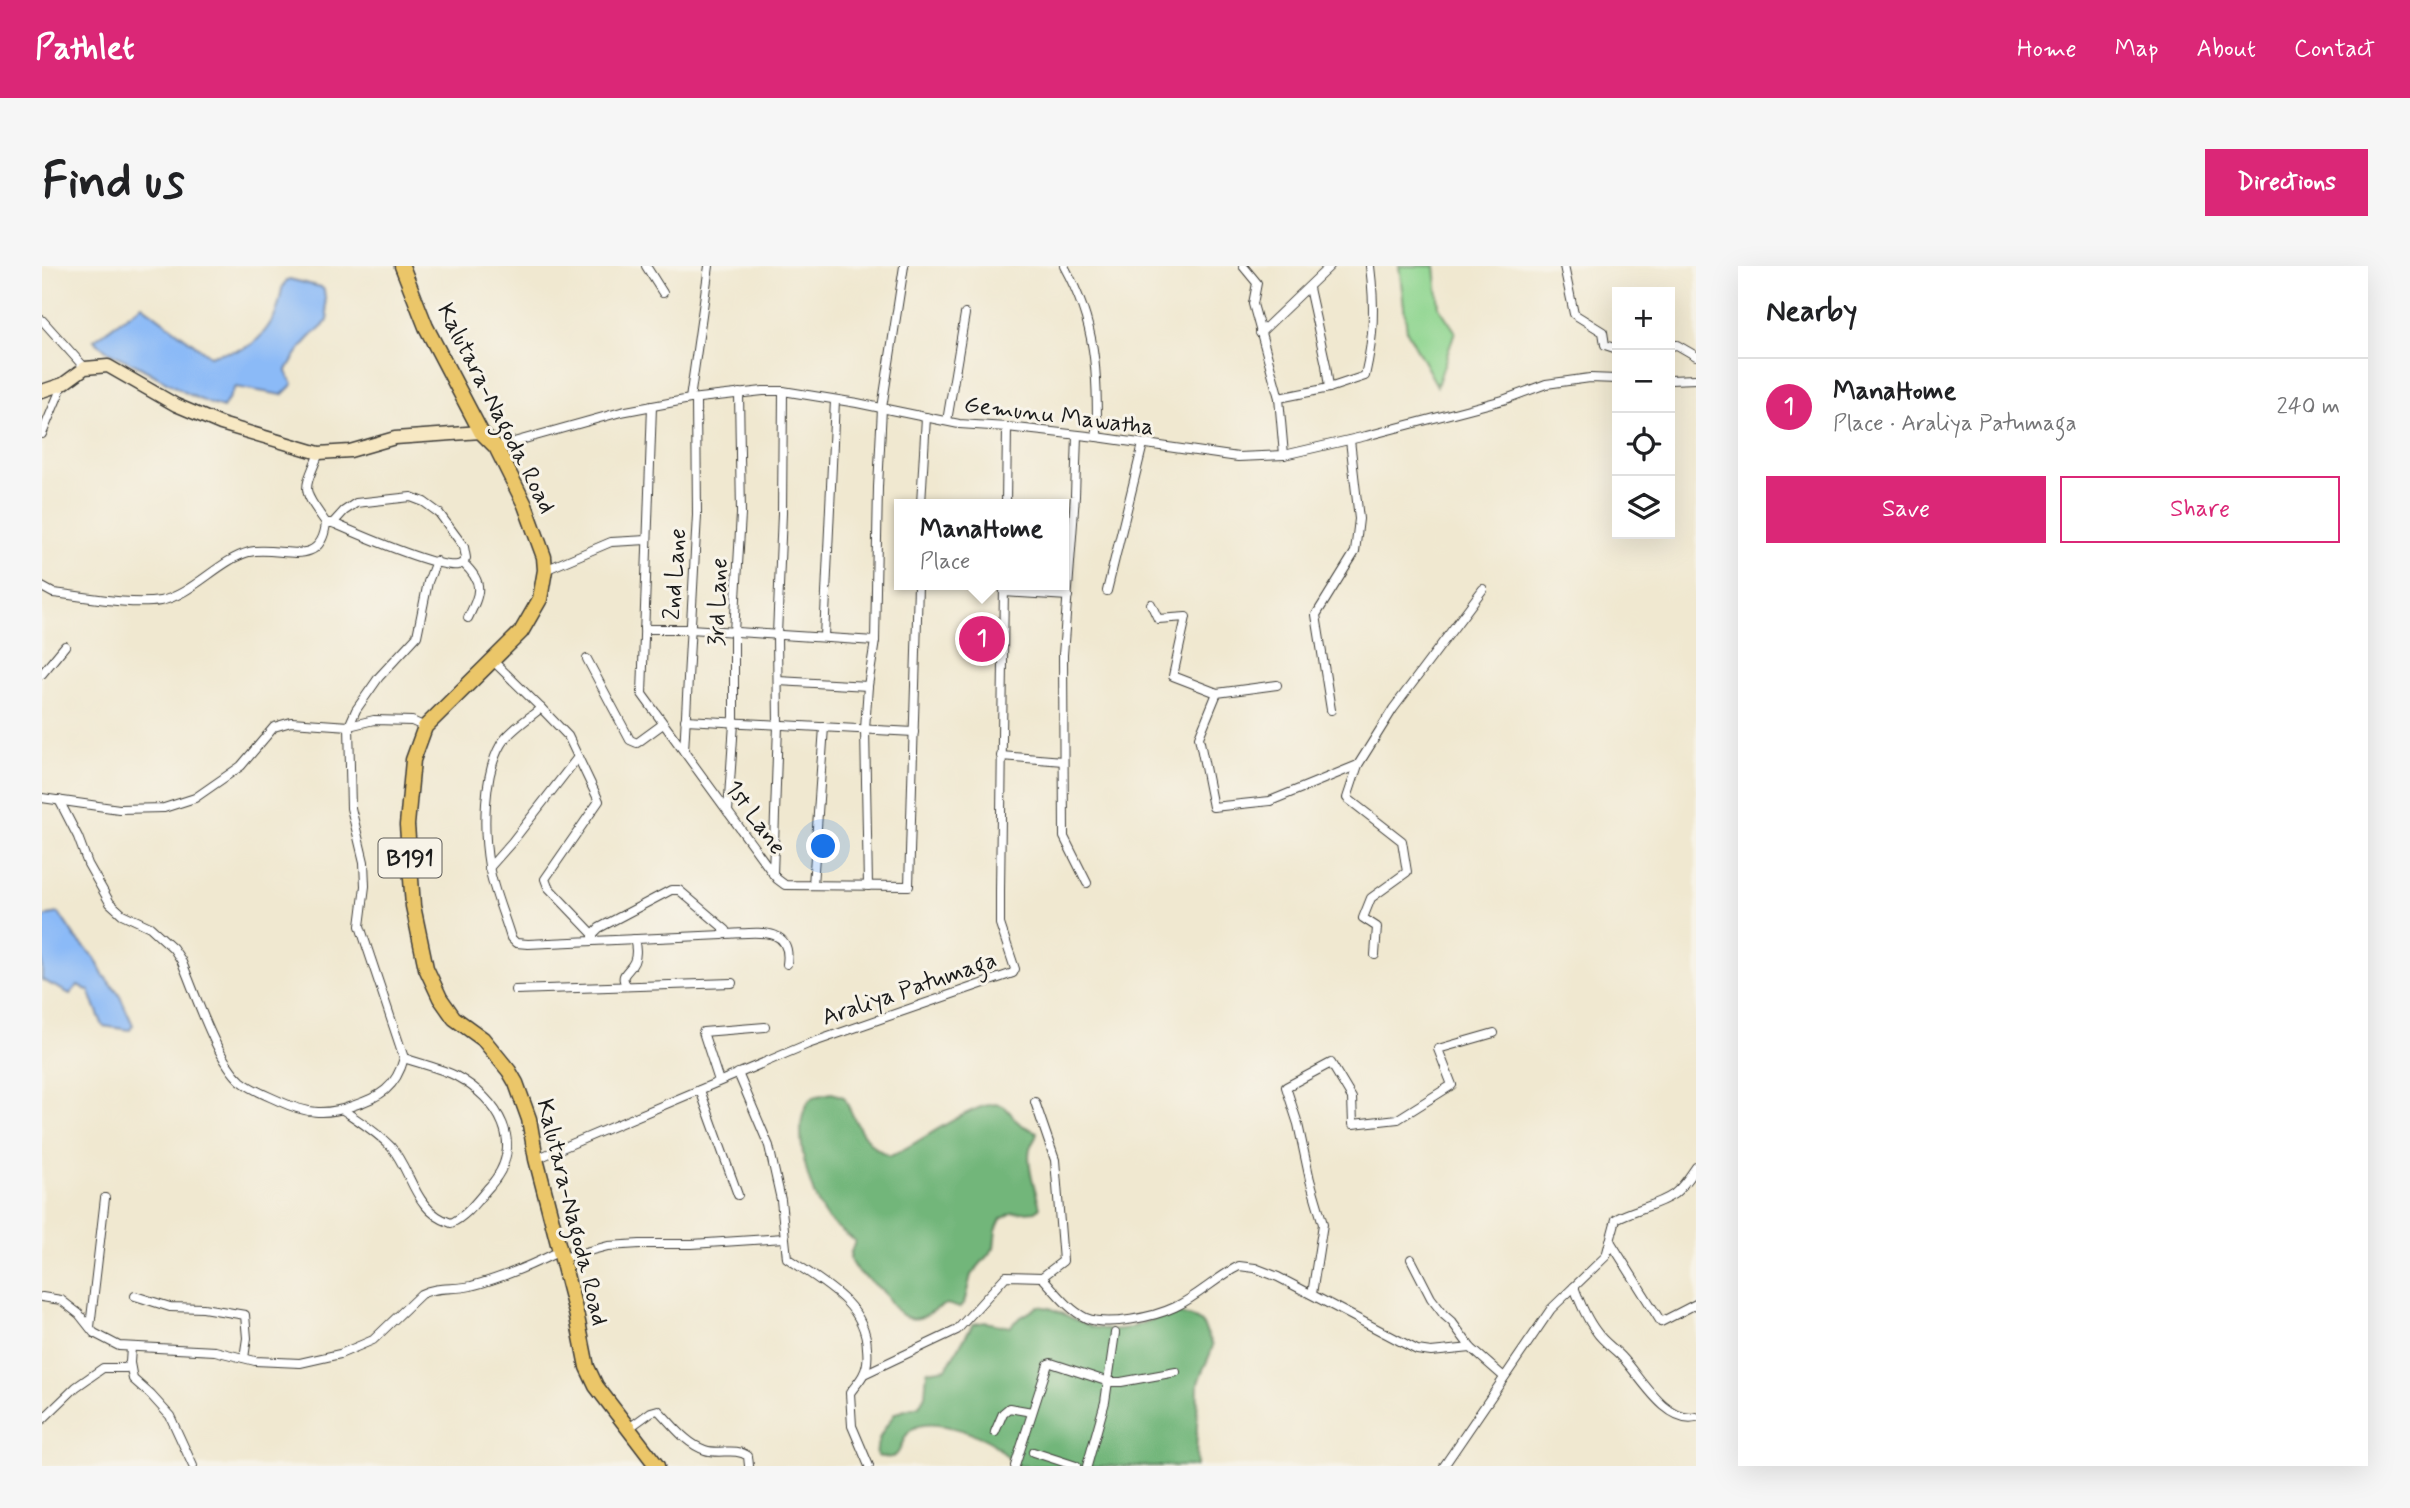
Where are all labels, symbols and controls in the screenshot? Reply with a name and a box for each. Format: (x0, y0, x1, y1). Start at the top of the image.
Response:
text: Pathlet (35, 27, 135, 71)
text: Home (2017, 34, 2077, 65)
text: Map (2115, 34, 2159, 65)
text: About (2197, 34, 2256, 65)
text: Contact (2294, 34, 2375, 65)
button: Directions (2205, 149, 2368, 216)
text: Find us (42, 150, 185, 215)
map controls (1612, 287, 1675, 539)
button: + (1612, 287, 1675, 350)
text: Nearby (1766, 292, 1857, 331)
street label: Kalutara-Nagoda Road (426, 298, 562, 521)
button: − (1612, 350, 1675, 413)
text: ManaHome (1833, 375, 1956, 409)
street label: Gemunu Mawatha (962, 389, 1156, 444)
text: 1 (1784, 392, 1794, 422)
text: 240 m (2276, 392, 2340, 422)
text: Place · Araliya Patumaga (1833, 409, 2077, 439)
button: locate (1612, 413, 1675, 476)
button: layers (1612, 476, 1675, 539)
button: Save (1766, 476, 2046, 543)
button: Share (2060, 476, 2340, 543)
popup (894, 499, 1069, 590)
text: ManaHome (920, 513, 1043, 547)
street label: 2nd Lane (657, 527, 694, 621)
text: Place (920, 547, 970, 577)
street label: 3rd Lane (701, 557, 736, 647)
pin: 1 (959, 613, 1005, 665)
street label: 1st Lane (717, 774, 792, 861)
your location (806, 829, 840, 863)
road number: B191 (378, 838, 442, 878)
street label: Araliya Patumaga (818, 945, 1002, 1037)
street label: Kalutara-Nagoda Road (525, 1096, 615, 1330)

